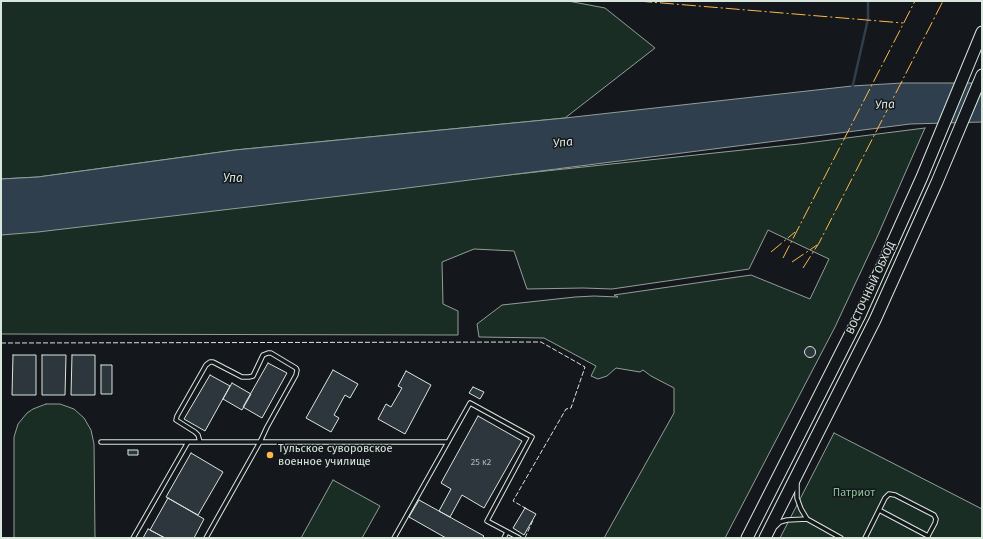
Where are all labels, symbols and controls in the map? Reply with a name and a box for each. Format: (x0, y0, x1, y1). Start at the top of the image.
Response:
water label: Упа (875, 97, 895, 113)
water label: Упа (552, 135, 574, 151)
water label: Упа (223, 172, 243, 186)
street label: ВОСТОЧНЫЙ ОБХОД (844, 240, 898, 336)
place label: Тульское суворовское военное училище (278, 442, 392, 468)
marker: Тульское суворовское военное училище (265, 450, 275, 460)
house number: 25 к2 (471, 457, 491, 467)
park label: Патриот (833, 486, 875, 500)

